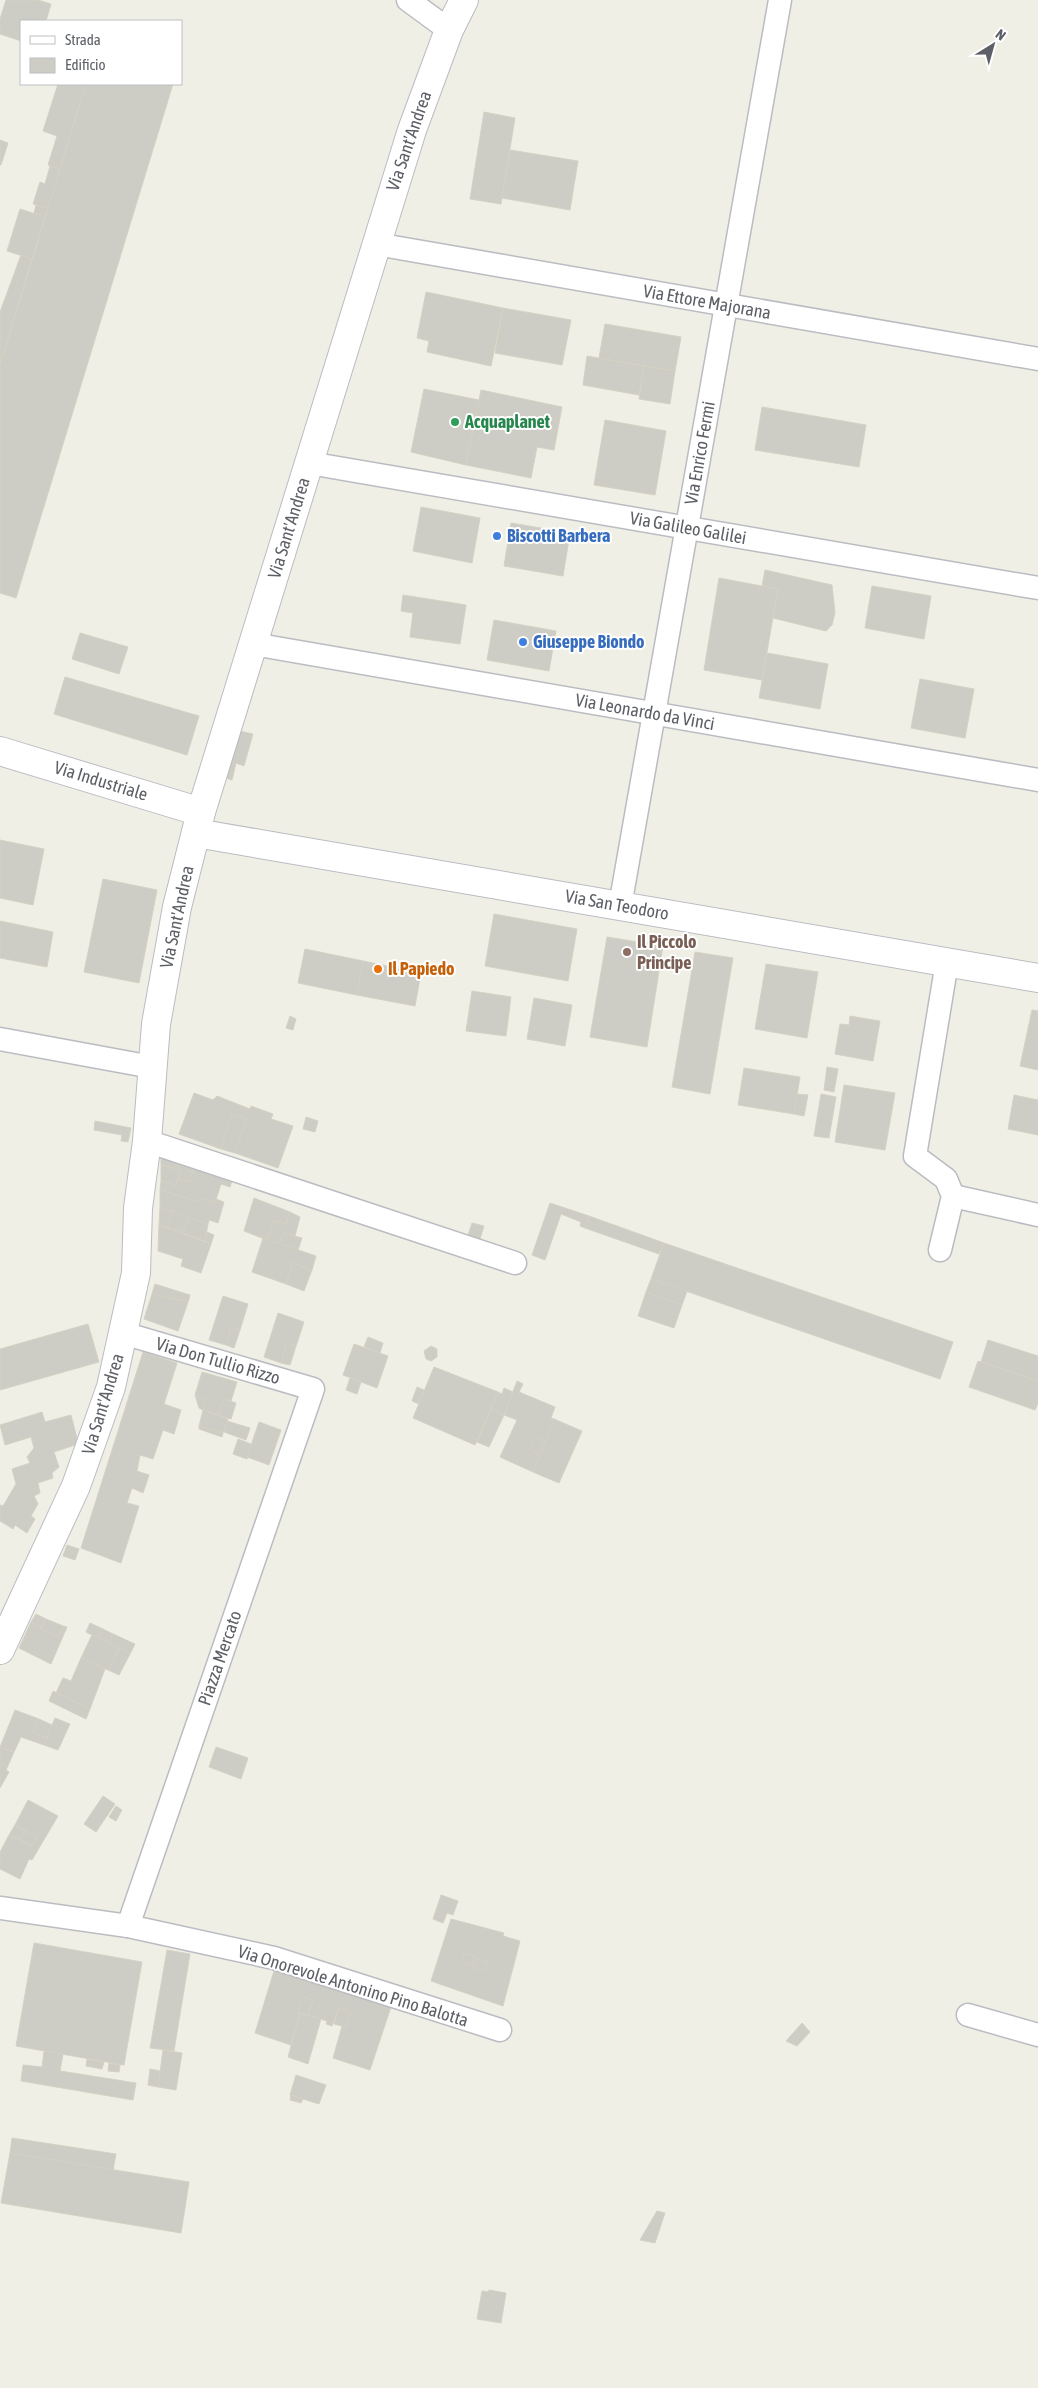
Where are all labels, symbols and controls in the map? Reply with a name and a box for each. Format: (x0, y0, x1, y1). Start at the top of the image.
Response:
legend (20, 20, 182, 85)
north arrow (968, 20, 1018, 70)
text: N (993, 26, 1009, 43)
text: Strada (65, 31, 101, 48)
text: Edificio (65, 56, 106, 73)
street label: Via Sant'Andrea (382, 88, 435, 194)
street label: Via Ettore Majorana (641, 280, 773, 323)
street label: Via Enrico Fermi (680, 400, 719, 506)
place label: Acquaplanet (464, 411, 551, 432)
marker: Acquaplanet (449, 416, 461, 428)
street label: Via Sant'Andrea (263, 475, 314, 581)
street label: Via Galileo Galilei (628, 507, 748, 548)
place label: Biscotti Barbera (507, 525, 610, 546)
marker: Biscotti Barbera (491, 530, 503, 542)
place label: Giuseppe Biondo (533, 631, 644, 652)
marker: Giuseppe Biondo (517, 636, 529, 648)
street label: Via Leonardo da Vinci (574, 689, 716, 734)
street label: Via Industriale (52, 756, 150, 805)
street label: Via Sant'Andrea (155, 864, 198, 970)
street label: Via San Teodoro (564, 885, 671, 924)
place label: Il Piccolo Principe (637, 931, 696, 973)
marker: Il Piccolo Principe (621, 946, 633, 958)
place label: Il Papiedo (388, 958, 454, 979)
marker: Il Papiedo (372, 963, 384, 975)
street label: Via Don Tullio Rizzo (154, 1333, 283, 1388)
street label: Via Sant'Andrea (77, 1351, 128, 1457)
street label: Piazza Mercato (194, 1608, 246, 1708)
street label: Via Onorevole Antonino Pino Balotta (235, 1940, 471, 2031)

